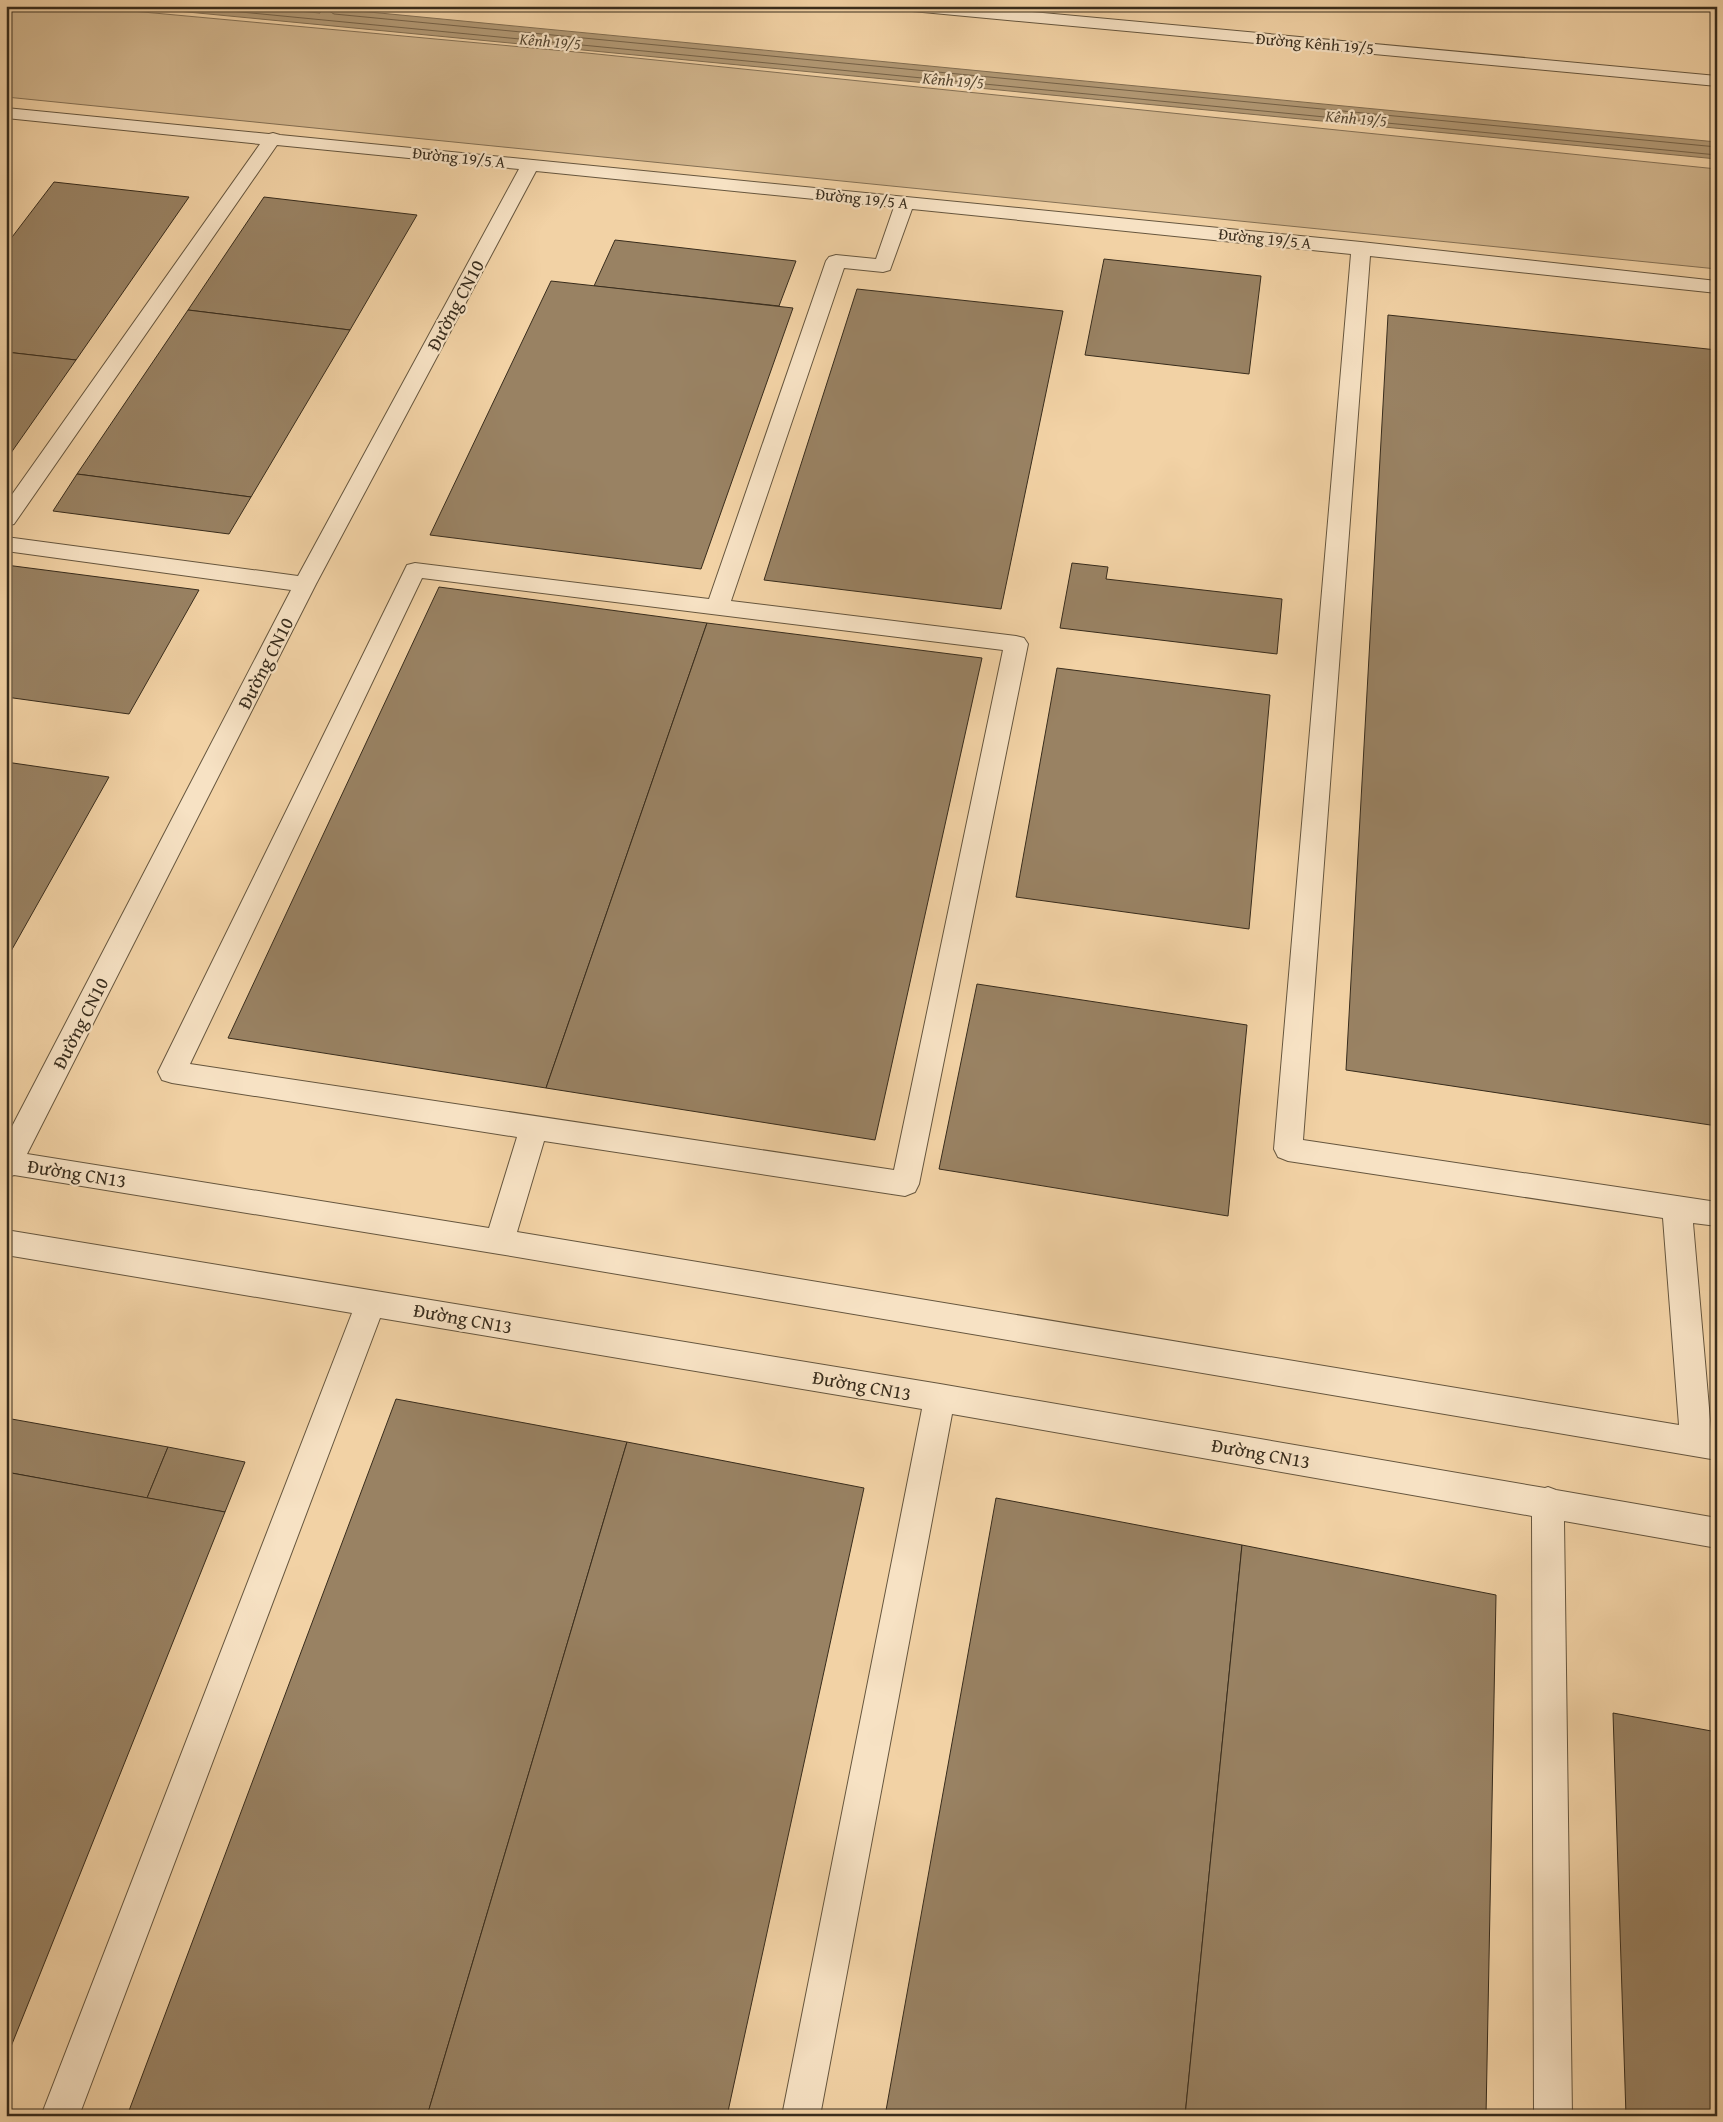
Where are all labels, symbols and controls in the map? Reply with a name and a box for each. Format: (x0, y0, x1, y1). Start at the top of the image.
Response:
water label: Kênh 19/5 (517, 26, 582, 56)
street label: Đường Kênh 19/5 (1255, 26, 1375, 60)
water label: Kênh 19/5 (920, 65, 985, 95)
water label: Kênh 19/5 (1323, 103, 1388, 133)
street label: Đường 19/5 A (411, 140, 507, 174)
street label: Đường 19/5 A (814, 181, 910, 215)
street label: Đường 19/5 A (1217, 221, 1313, 255)
street label: Đường CN10 (419, 255, 491, 355)
street label: Đường CN10 (230, 612, 300, 714)
street label: Đường CN10 (45, 972, 115, 1074)
street label: Đường CN13 (26, 1151, 128, 1195)
street label: Đường CN13 (412, 1296, 514, 1340)
street label: Đường CN13 (811, 1363, 913, 1407)
street label: Đường CN13 (1210, 1431, 1312, 1475)

